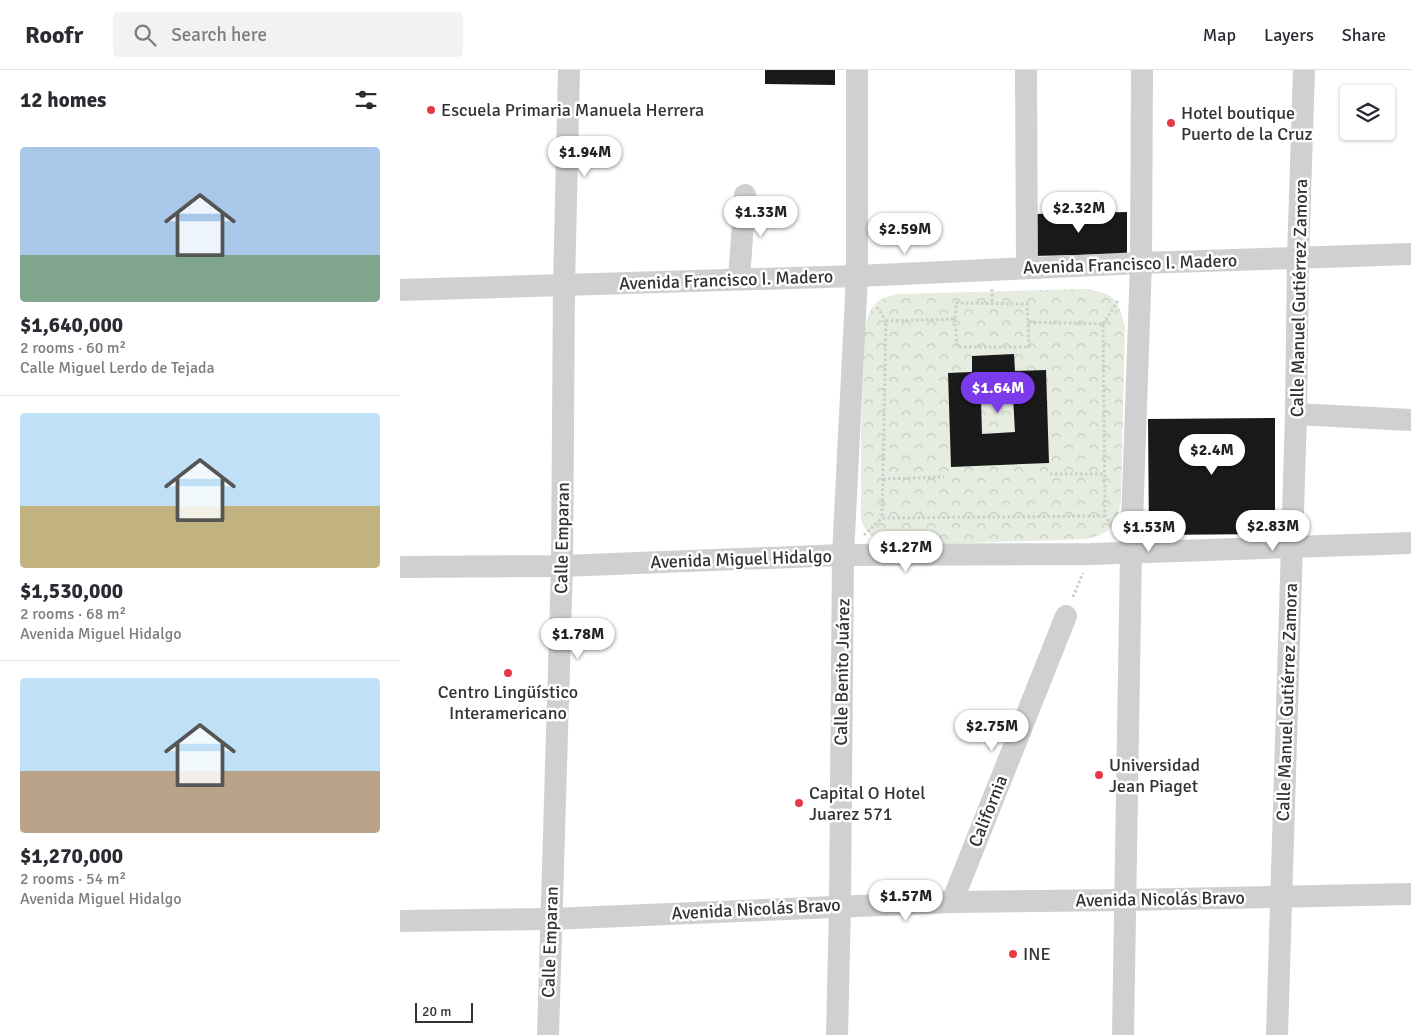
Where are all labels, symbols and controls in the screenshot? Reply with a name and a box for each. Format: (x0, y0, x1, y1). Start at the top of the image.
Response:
search box (113, 12, 463, 57)
text: Roofr (25, 20, 83, 50)
icon: search (131, 21, 159, 49)
text: Search here (171, 23, 267, 47)
text: Map (1203, 24, 1236, 46)
text: Layers (1264, 24, 1314, 46)
text: Share (1342, 24, 1386, 46)
map controls (1340, 85, 1395, 140)
button: layers (1340, 85, 1395, 140)
icon: filters (352, 86, 380, 114)
text: 12 homes (20, 87, 106, 113)
place label: Escuela Primaria Manuela Herrera (441, 99, 704, 121)
place label: Hotel boutique Puerto de la Cruz (1181, 102, 1313, 145)
marker: Escuela Primaria Manuela Herrera (425, 104, 437, 116)
marker: Hotel boutique Puerto de la Cruz (1165, 117, 1177, 129)
pin: $1.94M (544, 136, 626, 178)
text: $1.94M (559, 142, 611, 162)
street label: Calle Manuel Gutiérrez Zamora (1286, 179, 1312, 417)
icon: home (155, 180, 245, 270)
pin: $2.32M (1038, 191, 1120, 234)
pin: $1.33M (720, 196, 802, 238)
text: $2.32M (1053, 198, 1105, 218)
text: $1.33M (735, 202, 787, 222)
pin: $2.59M (864, 212, 946, 255)
text: $2.59M (879, 219, 931, 239)
street label: Avenida Francisco I. Madero (1023, 249, 1237, 279)
street label: Avenida Francisco I. Madero (619, 265, 833, 295)
text: $1,640,000 (20, 312, 123, 338)
text: 2 rooms · 60 m² (20, 338, 126, 358)
text: Calle Miguel Lerdo de Tejada (20, 358, 215, 378)
pin: $1.64M (957, 372, 1039, 414)
text: $1.64M (972, 378, 1024, 398)
pin: $2.4M (1177, 434, 1247, 476)
text: $2.4M (1190, 440, 1234, 460)
icon: home (155, 445, 245, 535)
street label: Calle Emparan (550, 482, 574, 594)
pin: $1.53M (1108, 510, 1190, 553)
pin: $2.83M (1232, 510, 1314, 552)
text: $2.83M (1247, 516, 1299, 536)
text: $1.53M (1123, 517, 1175, 537)
pin: $1.27M (865, 530, 947, 573)
text: $1.27M (880, 537, 932, 557)
street label: Avenida Miguel Hidalgo (650, 545, 832, 573)
text: $1,530,000 (20, 578, 123, 604)
street label: Calle Manuel Gutiérrez Zamora (1272, 582, 1302, 822)
street label: Calle Benito Juárez (830, 598, 854, 746)
text: 2 rooms · 68 m² (20, 604, 126, 624)
pin: $1.78M (537, 618, 619, 660)
text: Avenida Miguel Hidalgo (20, 624, 182, 644)
text: $1.78M (552, 624, 604, 644)
marker: Centro Lingüístico Interamericano (502, 667, 514, 679)
place label: Centro Lingüístico Interamericano (438, 681, 578, 724)
icon: home (155, 710, 245, 800)
pin: $2.75M (951, 710, 1033, 752)
text: $2.75M (966, 716, 1018, 736)
place label: Universidad Jean Piaget (1109, 754, 1200, 797)
marker: Universidad Jean Piaget (1093, 769, 1105, 781)
street label: California (964, 772, 1012, 850)
place label: Capital O Hotel Juarez 571 (809, 782, 925, 825)
marker: Capital O Hotel Juarez 571 (793, 797, 805, 809)
text: $1,270,000 (20, 843, 123, 869)
text: 2 rooms · 54 m² (20, 869, 126, 889)
pin: $1.57M (865, 880, 947, 922)
street label: Calle Emparan (537, 886, 563, 998)
text: $1.57M (880, 886, 932, 906)
street label: Avenida Nicolás Bravo (1075, 887, 1245, 911)
text: Avenida Miguel Hidalgo (20, 889, 182, 909)
street label: Avenida Nicolás Bravo (671, 894, 841, 924)
place label: INE (1023, 943, 1051, 965)
marker: INE (1007, 948, 1019, 960)
scale bar (415, 1000, 472, 1023)
text: 20 m (422, 1003, 451, 1020)

